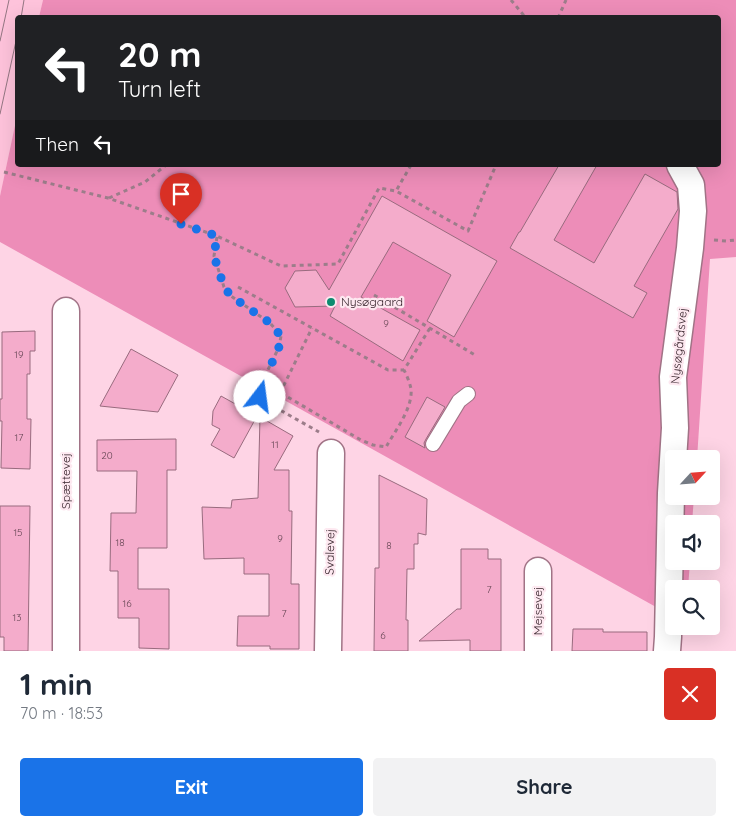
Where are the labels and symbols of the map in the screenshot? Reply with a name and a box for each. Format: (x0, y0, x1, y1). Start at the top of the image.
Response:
pin (160, 173, 202, 224)
place label: Nysøgaard (341, 294, 403, 309)
marker: Nysøgaard (325, 296, 337, 308)
street label: Nysøgårdsvej (667, 307, 690, 385)
house number: 9 (383, 317, 389, 330)
house number: 19 (14, 348, 24, 361)
position arrow (233, 370, 285, 422)
house number: 17 (15, 431, 23, 444)
house number: 11 (271, 438, 279, 451)
house number: 20 (101, 449, 113, 462)
north arrow (665, 450, 720, 505)
street label: Spættevej (58, 453, 73, 509)
house number: 15 (13, 526, 23, 539)
street label: Svalevej (322, 529, 337, 575)
house number: 9 (277, 532, 283, 545)
house number: 18 (115, 536, 125, 549)
house number: 8 (386, 539, 392, 552)
house number: 7 (486, 583, 492, 596)
street label: Mejsevej (530, 587, 545, 635)
house number: 16 (122, 597, 132, 610)
house number: 7 (281, 607, 287, 620)
house number: 13 (13, 611, 21, 624)
house number: 6 (380, 629, 386, 642)

